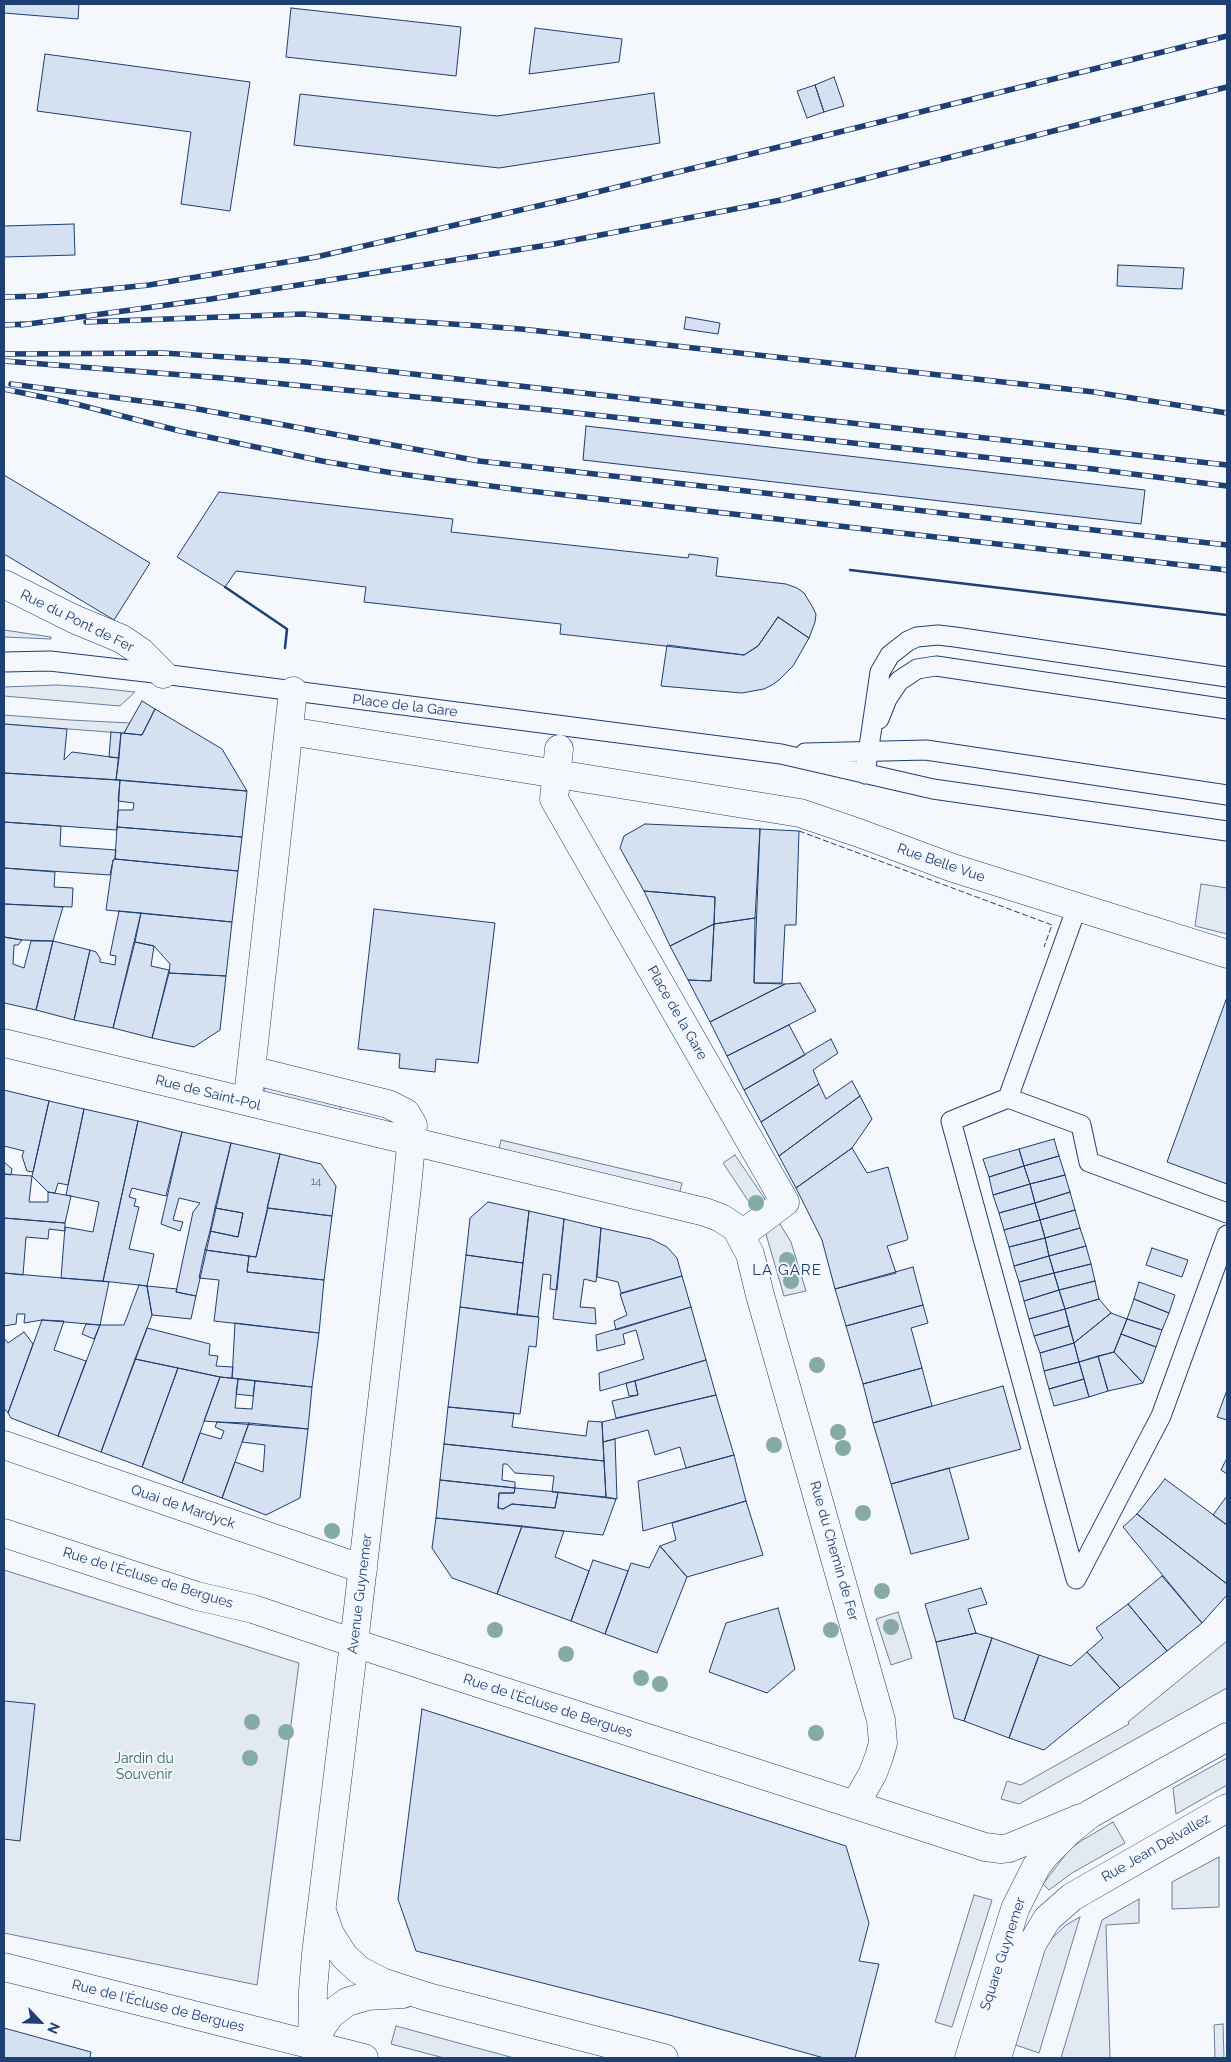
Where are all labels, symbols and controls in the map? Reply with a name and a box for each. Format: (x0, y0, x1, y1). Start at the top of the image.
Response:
street label: Rue du Pont de Fer (17, 586, 137, 656)
street label: Place de la Gare (352, 691, 458, 721)
street label: Rue Belle Vue (895, 840, 987, 886)
street label: Place de la Gare (643, 963, 711, 1063)
street label: Rue de Saint-Pol (153, 1072, 263, 1114)
house number: 14 (311, 1175, 321, 1189)
district label: LA GARE (751, 1261, 823, 1279)
street label: Rue du Chemin de Fer (806, 1479, 862, 1623)
street label: Quai de Mardyck (129, 1481, 237, 1533)
street label: Avenue Guynemer (344, 1533, 376, 1655)
street label: Rue de l'Écluse de Bergues (61, 1544, 235, 1612)
street label: Rue de l'Écluse de Bergues (461, 1671, 635, 1741)
park label: Jardin du Souvenir (114, 1751, 174, 1784)
street label: Rue Jean Delvallez (1099, 1810, 1213, 1886)
street label: Square Guynemer (977, 1895, 1029, 2013)
street label: Rue de l'Écluse de Bergues (70, 1976, 246, 2036)
north arrow (15, 1997, 65, 2047)
text: N (44, 2020, 63, 2036)

